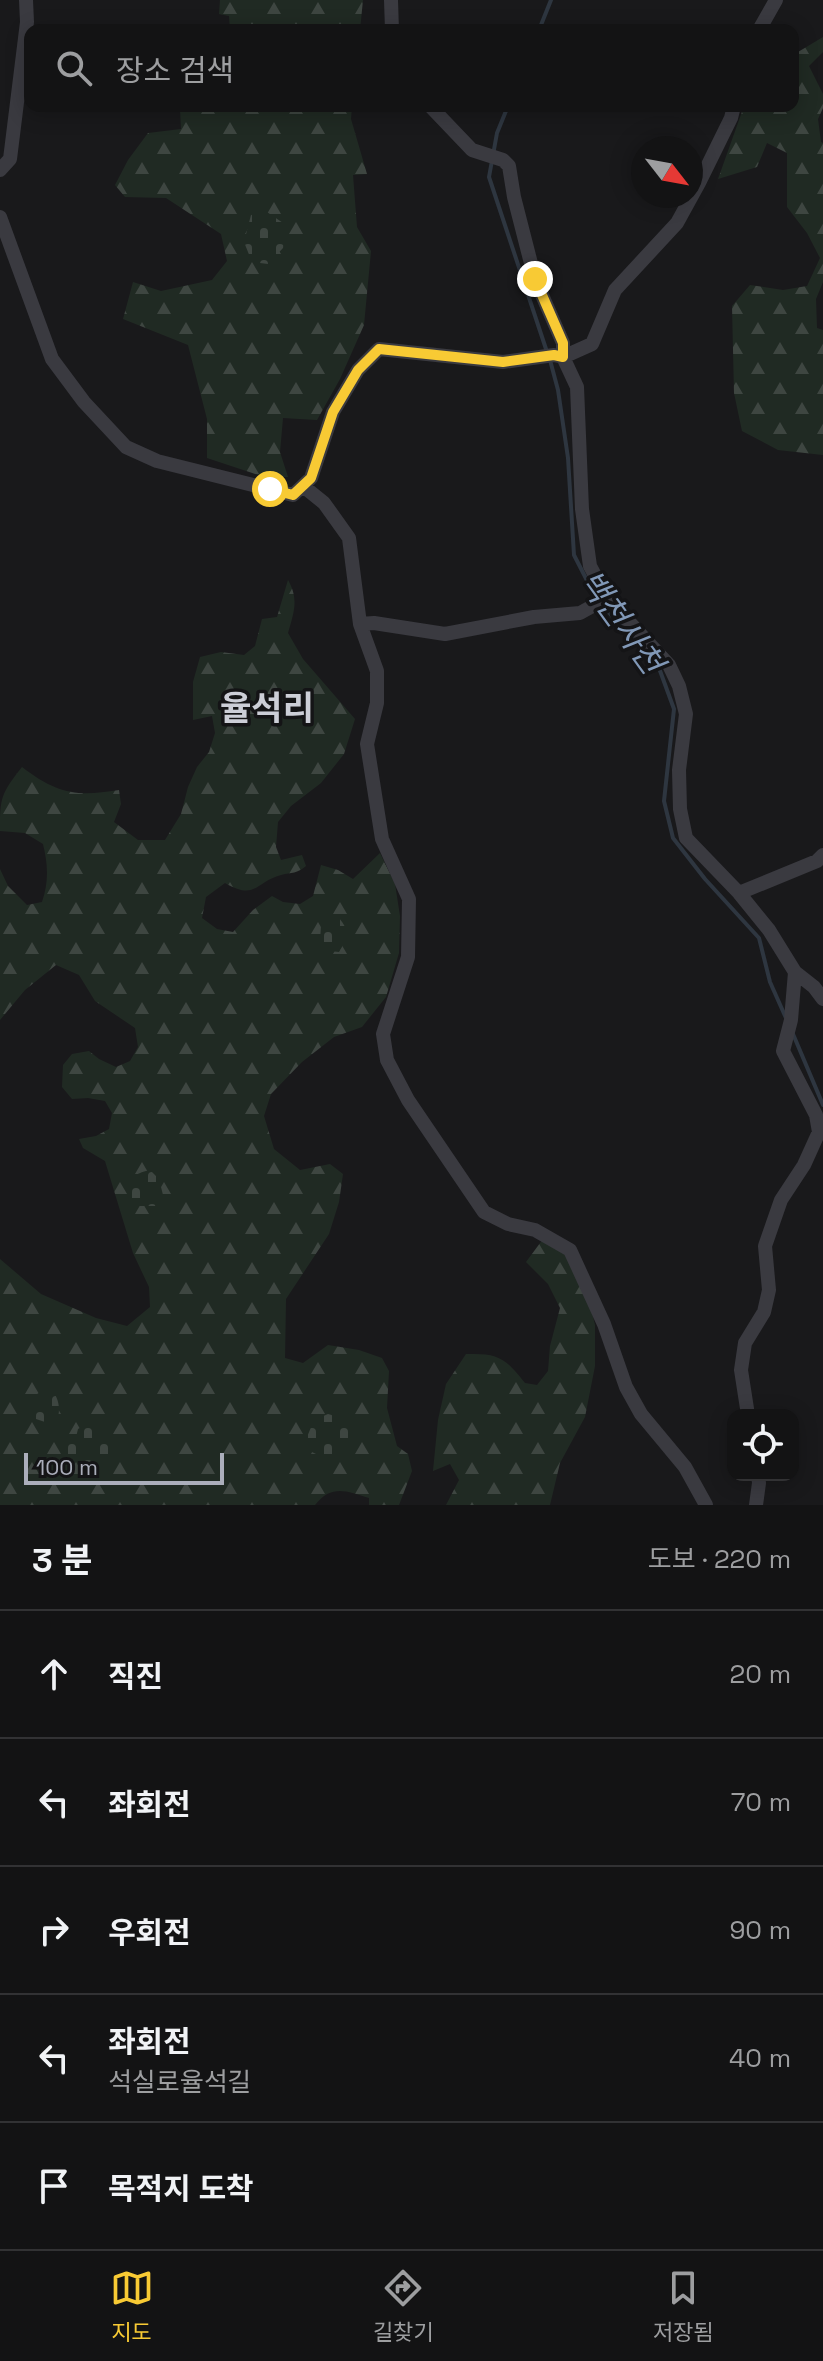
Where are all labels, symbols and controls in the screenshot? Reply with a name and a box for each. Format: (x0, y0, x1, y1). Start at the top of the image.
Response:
search box (24, 24, 799, 112)
icon: search (52, 46, 96, 90)
text: 장소 검색 (116, 51, 234, 90)
north arrow (631, 136, 703, 208)
route end (517, 261, 553, 297)
route start (252, 471, 288, 507)
water label: 백천사천 (570, 563, 674, 684)
district label: 율석리 (220, 687, 314, 730)
map controls (727, 1409, 799, 1481)
button: locate (727, 1409, 799, 1481)
scale bar (24, 1449, 224, 1485)
text: 100 m (36, 1453, 98, 1481)
text: 3 분 (32, 1539, 93, 1582)
text: 도보 · 220 m (648, 1542, 791, 1576)
icon: ahead (32, 1652, 76, 1696)
text: 직진 (108, 1657, 163, 1696)
text: 20 m (730, 1657, 791, 1691)
icon: left (32, 1780, 76, 1824)
text: 좌회전 (108, 1785, 191, 1824)
text: 70 m (731, 1785, 791, 1819)
icon: right (32, 1908, 76, 1952)
text: 우회전 (108, 1913, 191, 1952)
text: 90 m (729, 1913, 791, 1947)
text: 좌회전 (108, 2022, 191, 2061)
icon: left (32, 2036, 76, 2080)
text: 40 m (729, 2041, 791, 2075)
text: 석실로율석길 (108, 2065, 252, 2099)
icon: arrive (32, 2164, 76, 2208)
text: 목적지 도착 (108, 2169, 254, 2208)
tab: 지도 (110, 2266, 154, 2346)
tab: 길찾기 (373, 2266, 433, 2346)
tab: 저장됨 (653, 2266, 713, 2346)

